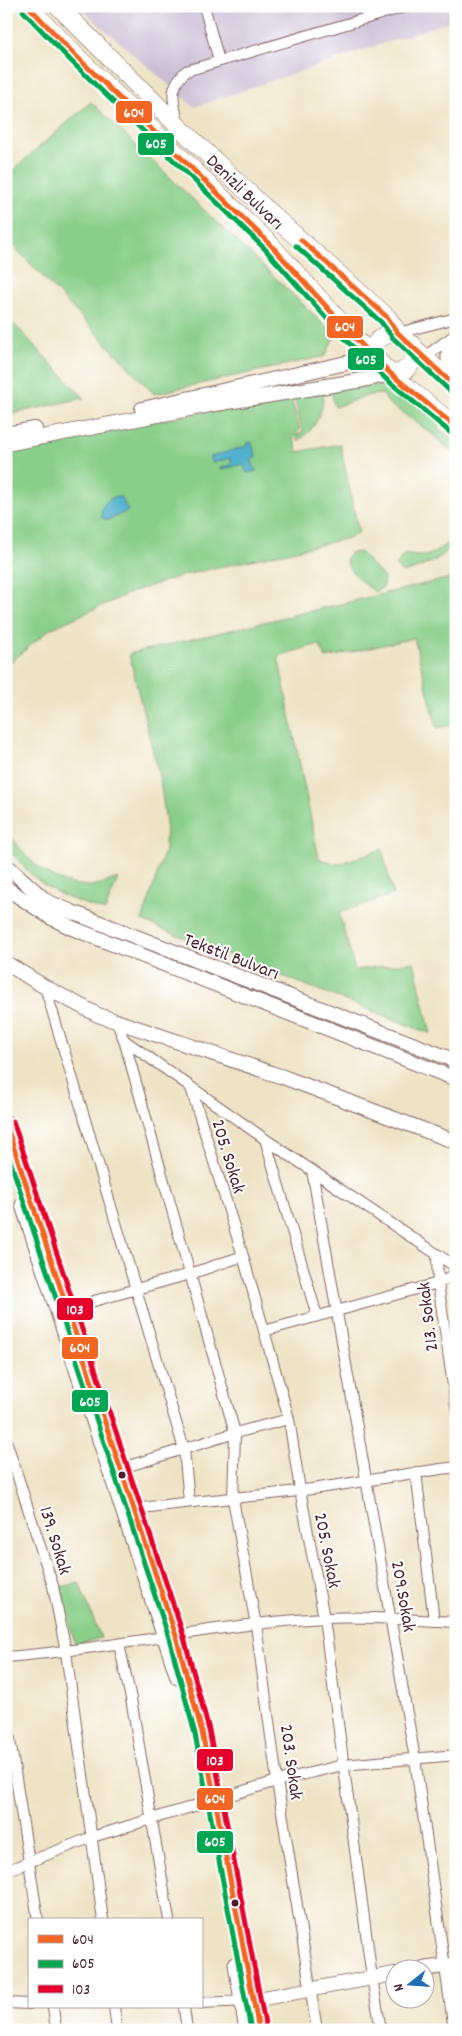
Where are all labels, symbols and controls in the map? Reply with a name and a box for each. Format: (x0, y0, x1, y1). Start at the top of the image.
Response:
line badge: 604 (115, 100, 153, 124)
text: 604 (124, 104, 144, 124)
line badge: 605 (137, 132, 175, 156)
text: 605 (146, 135, 167, 155)
street label: Denizli Bulvarı (199, 149, 289, 238)
line badge: 604 (326, 315, 364, 339)
text: 604 (335, 318, 355, 338)
line badge: 605 (347, 347, 385, 371)
text: 605 (356, 351, 377, 371)
street label: Tekstil Bulvarı (179, 928, 282, 989)
street label: 205. Sokak (203, 1117, 251, 1198)
street label: 213. Sokak (412, 1280, 447, 1353)
line badge: 103 (56, 1297, 94, 1321)
text: 103 (67, 1301, 83, 1321)
line badge: 604 (61, 1336, 99, 1360)
text: 604 (70, 1339, 90, 1359)
line badge: 605 (71, 1389, 109, 1413)
text: 605 (80, 1393, 101, 1413)
unlabelled marker (117, 1470, 127, 1480)
street label: 139. Sokak (30, 1504, 77, 1579)
street label: 205. Sokak (305, 1511, 346, 1591)
street label: 209.Sokak (382, 1559, 421, 1635)
street label: 203. Sokak (271, 1723, 308, 1802)
line badge: 103 (196, 1748, 234, 1772)
text: 103 (207, 1752, 223, 1772)
line badge: 604 (196, 1787, 234, 1811)
text: 604 (205, 1790, 225, 1810)
line badge: 605 (196, 1830, 234, 1854)
text: 605 (205, 1833, 226, 1853)
unlabelled marker (230, 1898, 240, 1908)
legend (28, 1918, 202, 2008)
text: 604 (72, 1930, 94, 1952)
text: 605 (72, 1954, 95, 1976)
north arrow (384, 1958, 434, 2008)
text: 103 (72, 1980, 90, 2002)
text: N (389, 1981, 410, 1993)

